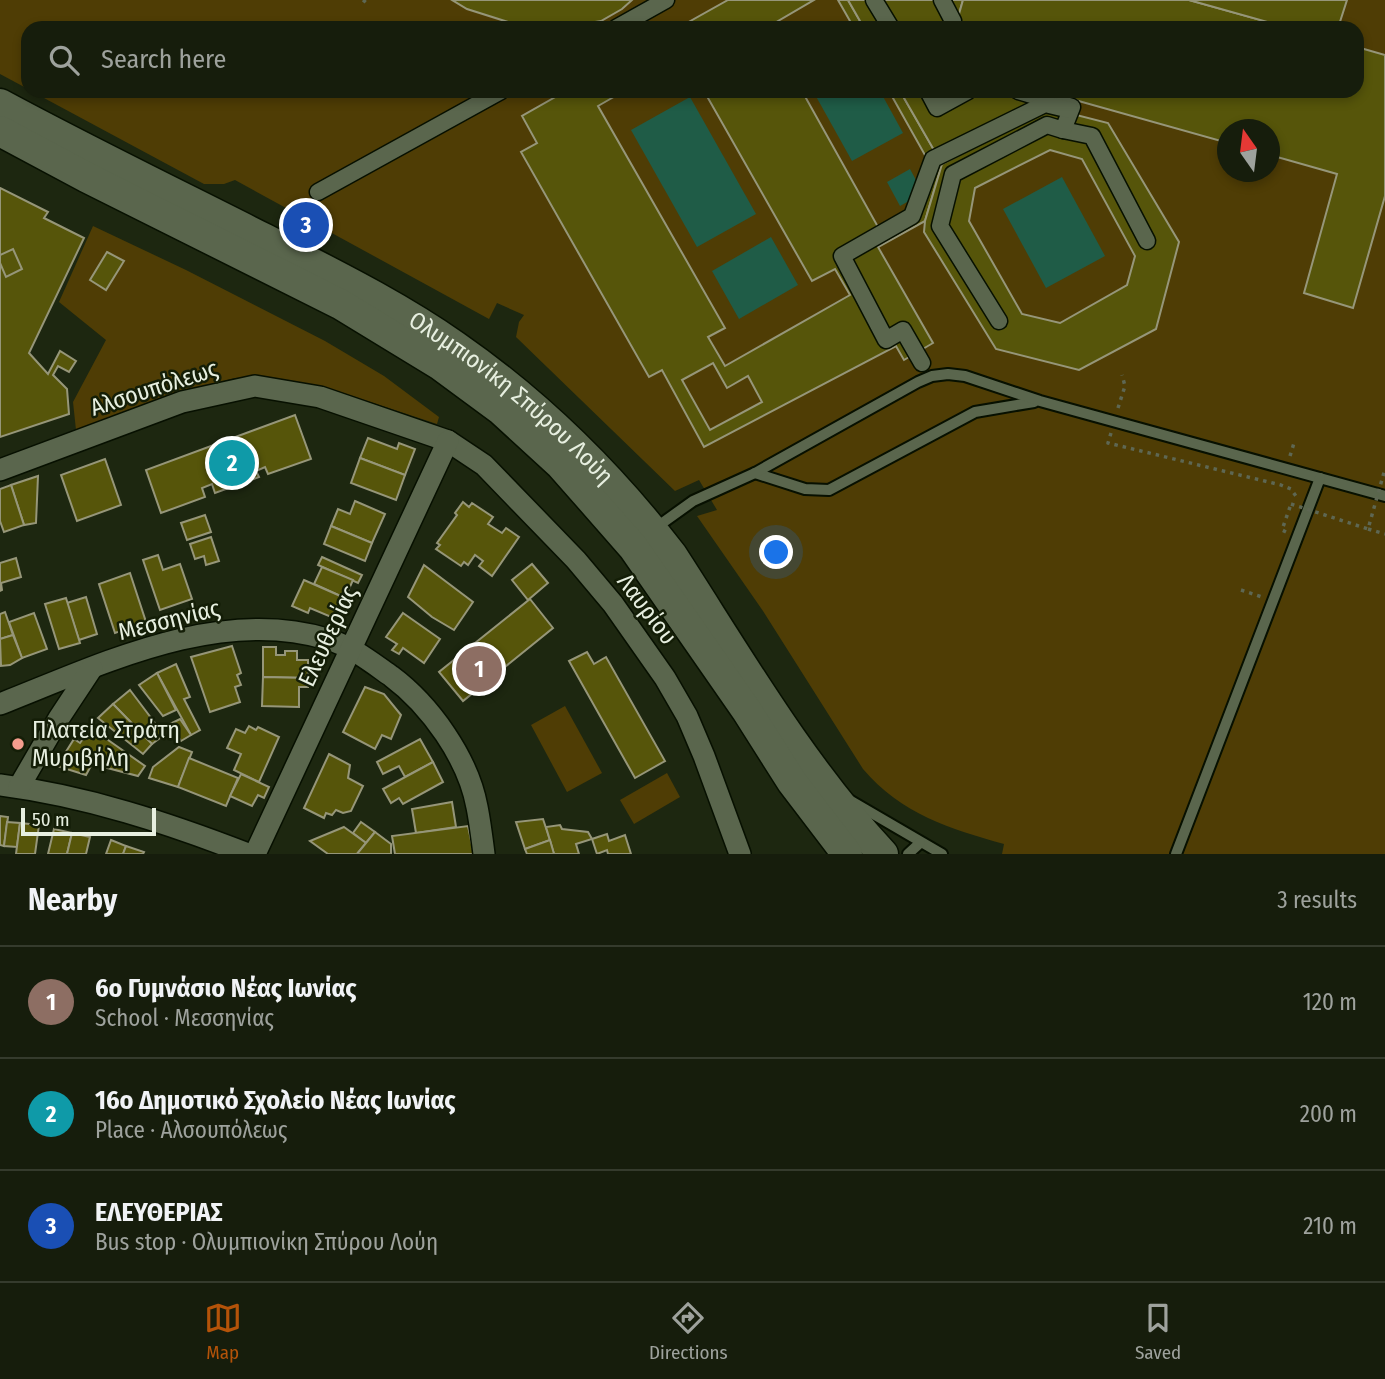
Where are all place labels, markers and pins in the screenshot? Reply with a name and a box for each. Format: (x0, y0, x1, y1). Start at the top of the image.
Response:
pin: 3 (283, 199, 329, 251)
pin: 2 (209, 437, 255, 489)
pin: 1 (456, 643, 502, 695)
place label: Πλατεία Στράτη Μυριβήλη (32, 716, 180, 772)
marker: Πλατεία Στράτη Μυριβήλη (10, 736, 26, 752)

